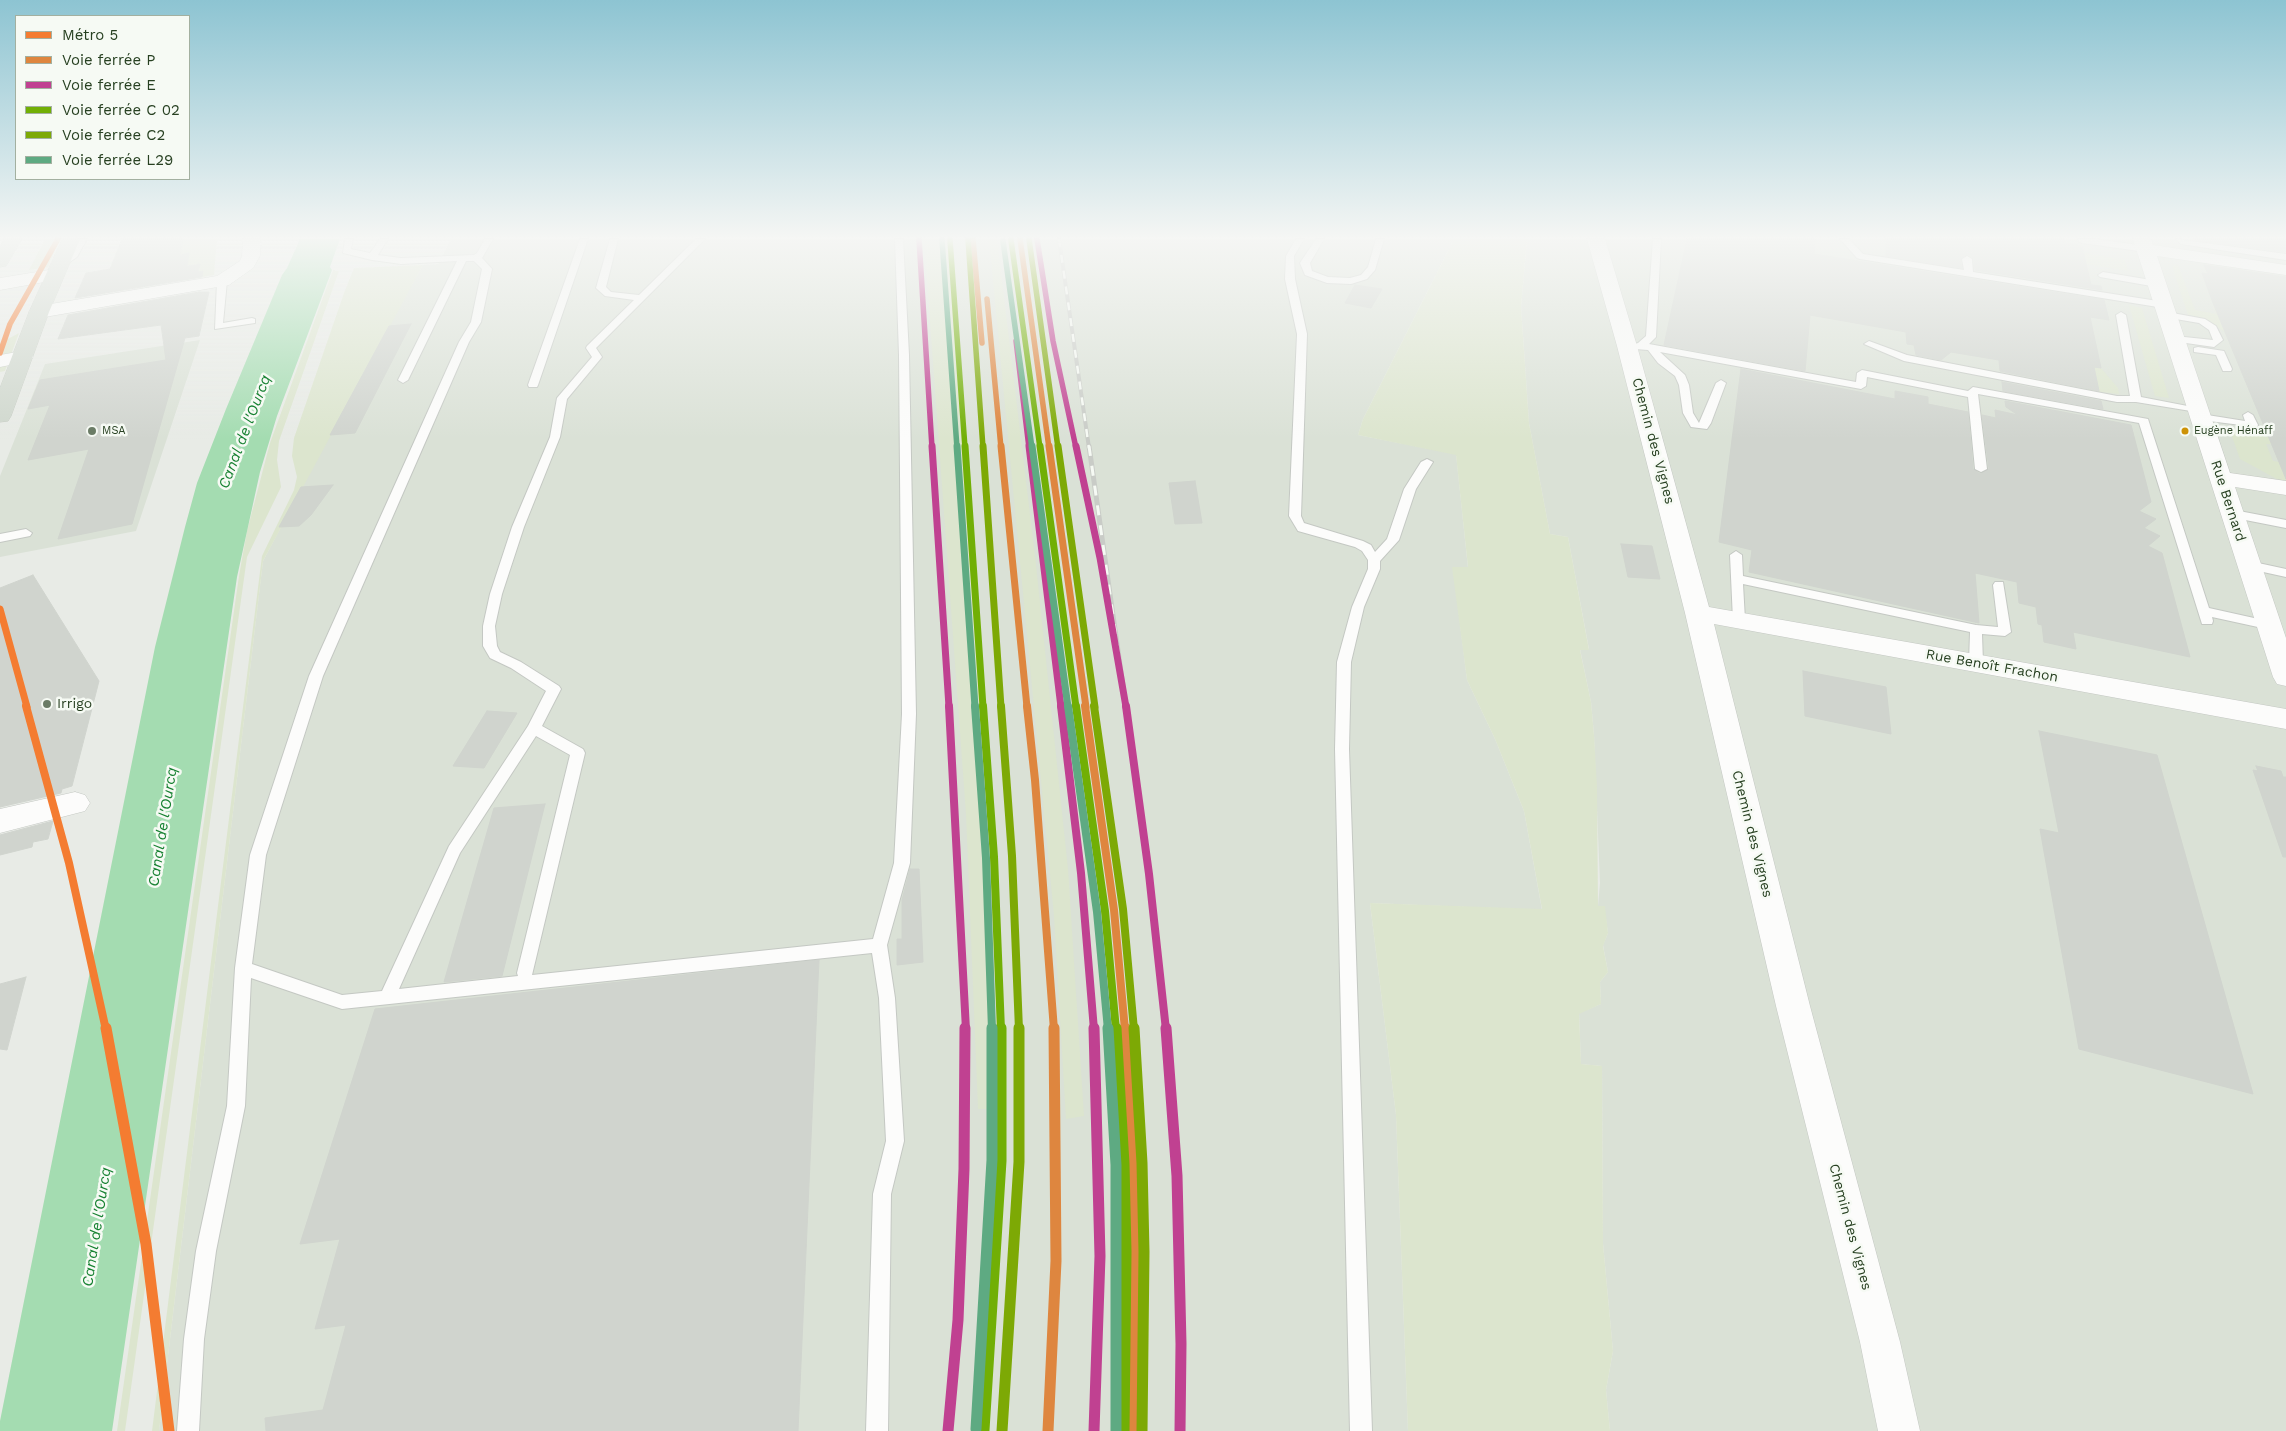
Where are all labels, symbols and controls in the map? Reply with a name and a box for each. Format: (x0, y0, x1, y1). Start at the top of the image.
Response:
legend (15, 15, 190, 180)
text: Métro 5 (62, 26, 118, 44)
text: Voie ferrée P (62, 51, 155, 69)
text: Voie ferrée E (62, 76, 156, 94)
text: Voie ferrée C 02 (62, 101, 180, 119)
text: Voie ferrée C2 (62, 126, 165, 144)
text: Voie ferrée L29 (62, 151, 173, 169)
water label: Canal de l'Ourcq (215, 373, 275, 491)
street label: Chemin des Vignes (1628, 376, 1678, 506)
place label: MSA (102, 424, 126, 438)
place label: Eugène Hénaff (2194, 424, 2273, 438)
marker: MSA (86, 425, 98, 437)
marker: Eugène Hénaff (2180, 426, 2190, 436)
street label: Rue Bernard (2207, 458, 2249, 544)
street label: Rue Benoît Frachon (1924, 646, 2060, 686)
place label: Irrigo (57, 696, 92, 712)
marker: Irrigo (41, 698, 53, 710)
water label: Canal de l'Ourcq (145, 766, 181, 888)
street label: Chemin des Vignes (1728, 769, 1776, 899)
street label: Chemin des Vignes (1825, 1162, 1875, 1292)
water label: Canal de l'Ourcq (79, 1166, 115, 1288)

